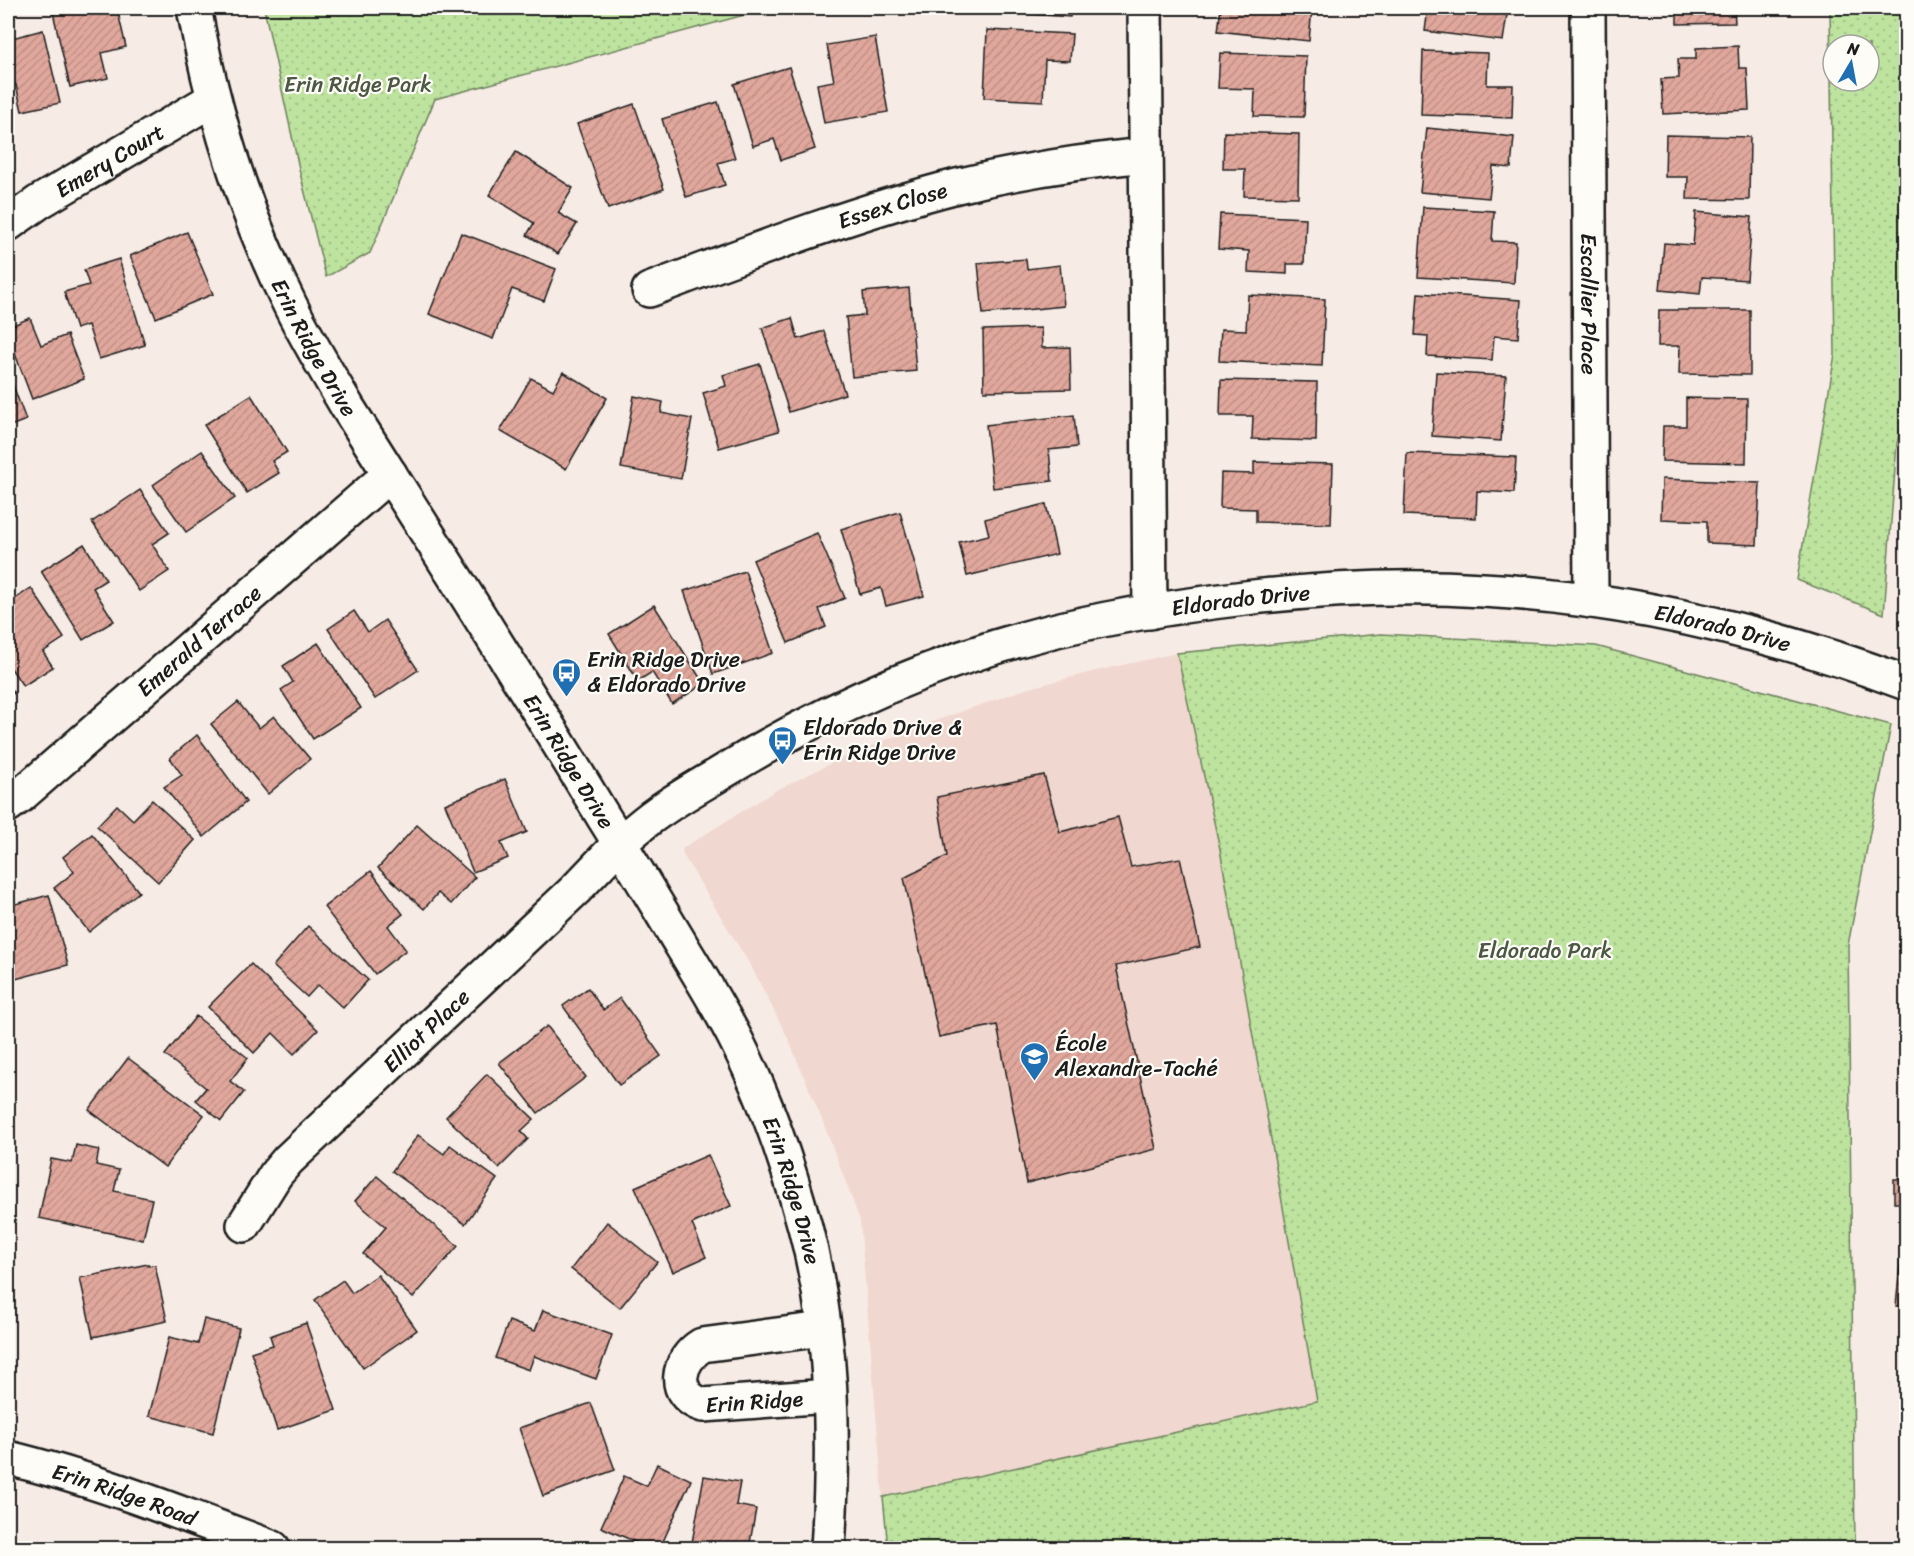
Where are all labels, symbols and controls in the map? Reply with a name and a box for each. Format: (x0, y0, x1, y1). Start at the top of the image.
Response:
north arrow (1821, 33, 1881, 93)
text: N (1845, 33, 1862, 64)
park label: Erin Ridge Park (284, 65, 432, 104)
street label: Emery Court (47, 113, 172, 208)
street label: Essex Close (833, 170, 952, 240)
street label: Escallier Place (1569, 233, 1609, 375)
street label: Erin Ridge Drive (260, 272, 368, 425)
street label: Eldorado Drive (1169, 573, 1311, 628)
street label: Emerald Terrace (127, 575, 271, 707)
street label: Eldorado Drive (1651, 593, 1796, 664)
place label: Erin Ridge Drive & Eldorado Drive (587, 640, 746, 704)
bus stop icon: Erin Ridge Drive & Eldorado Drive (550, 656, 582, 698)
street label: Erin Ridge Drive (512, 686, 625, 837)
place label: Eldorado Drive & Erin Ridge Drive (803, 708, 962, 772)
bus stop icon: Eldorado Drive & Erin Ridge Drive (766, 724, 798, 766)
park label: Eldorado Park (1478, 931, 1612, 970)
street label: Elliot Place (373, 979, 480, 1082)
place label: École Alexandre-Taché (1054, 1024, 1218, 1088)
school or university icon: École Alexandre-Taché (1018, 1040, 1050, 1082)
street label: Erin Ridge Drive (751, 1111, 832, 1268)
street label: Erin Ridge (704, 1379, 805, 1425)
street label: Erin Ridge Road (47, 1452, 204, 1538)

